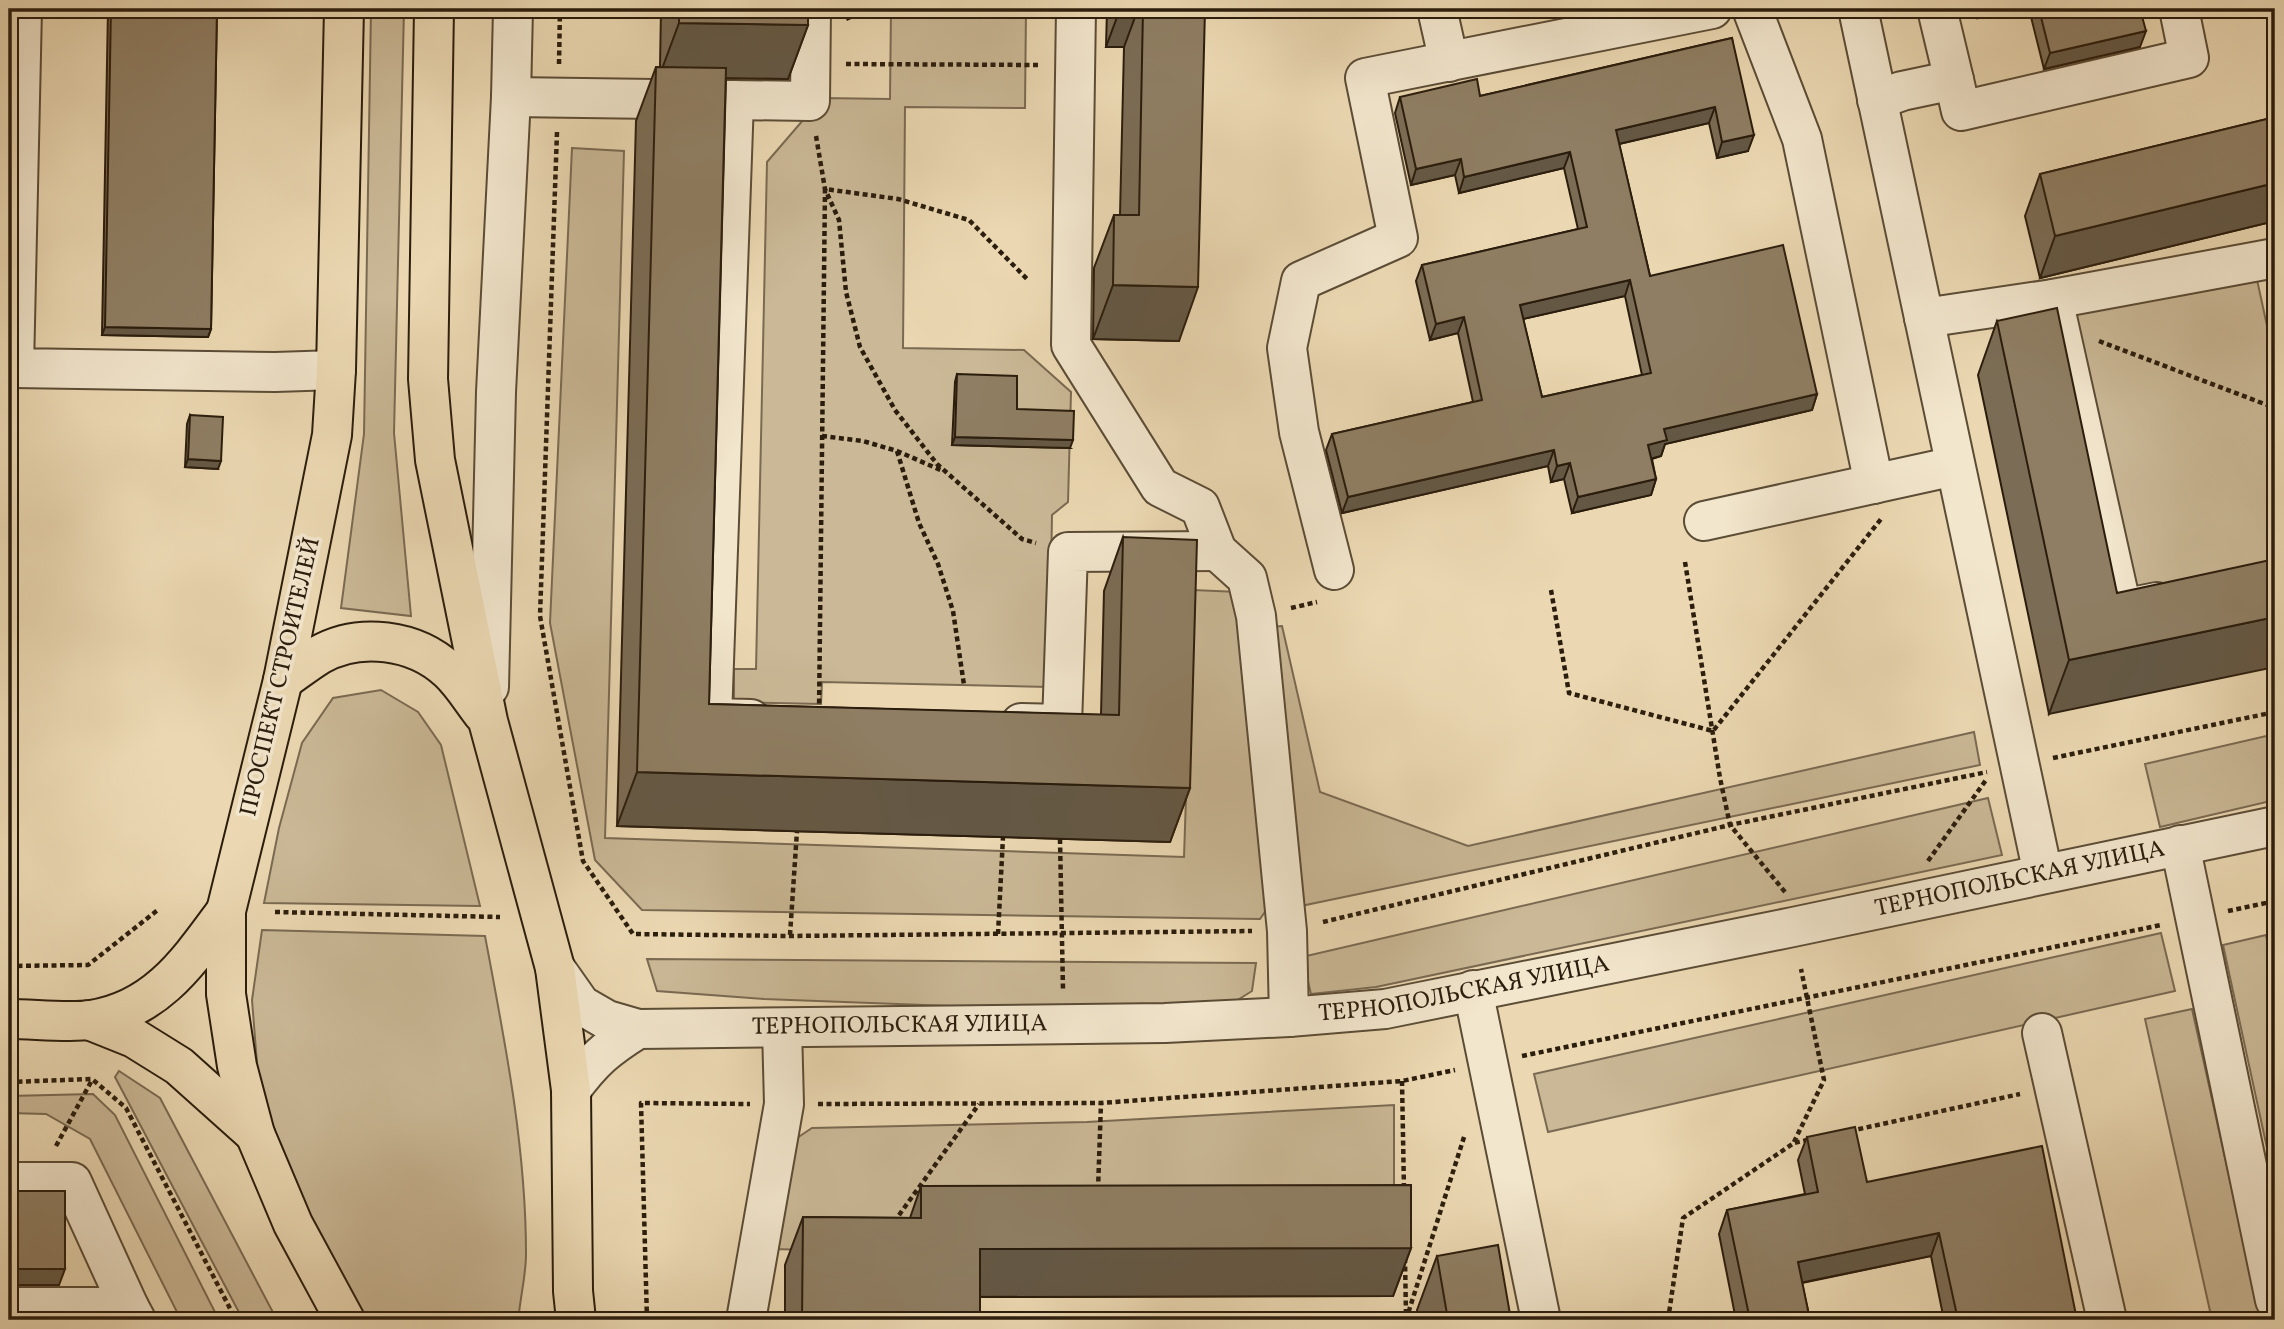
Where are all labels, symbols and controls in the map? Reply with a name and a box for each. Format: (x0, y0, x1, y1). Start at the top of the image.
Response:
street label: ПРОСПЕКТ СТРОИТЕЛЕЙ (232, 534, 330, 820)
street label: ТЕРНОПОЛЬСКАЯ УЛИЦА (1872, 832, 2168, 926)
street label: ТЕРНОПОЛЬСКАЯ УЛИЦА (1317, 947, 1613, 1031)
street label: ТЕРНОПОЛЬСКАЯ УЛИЦА (752, 1007, 1048, 1045)

